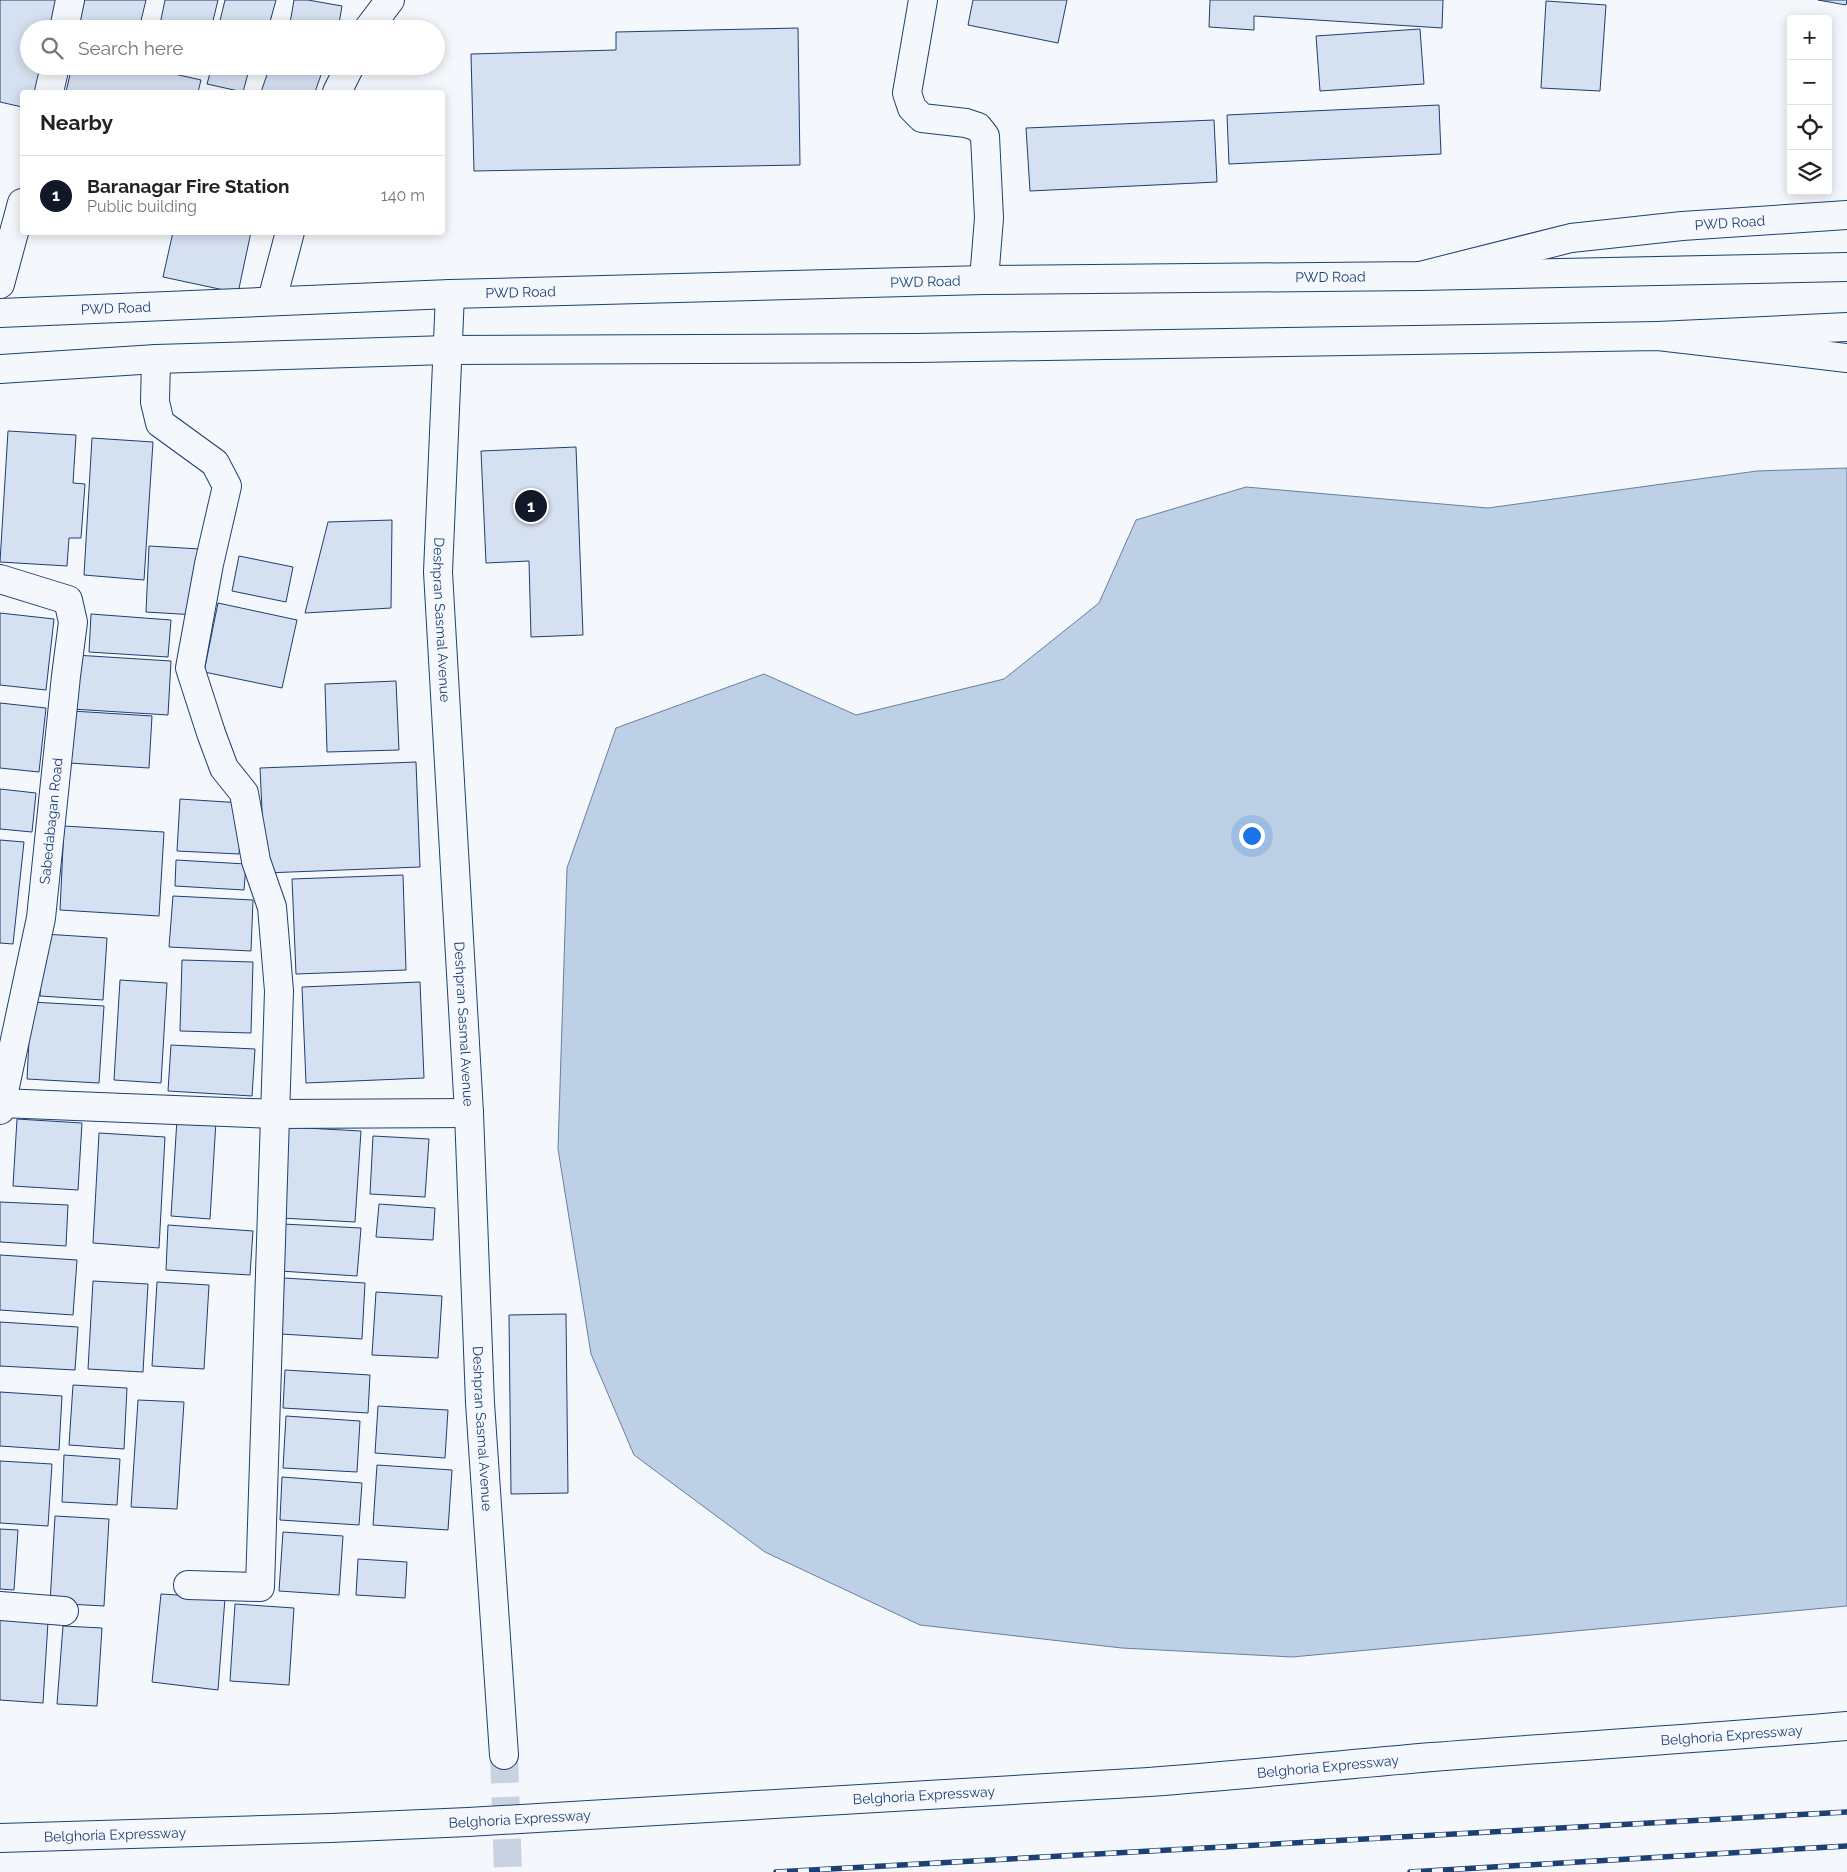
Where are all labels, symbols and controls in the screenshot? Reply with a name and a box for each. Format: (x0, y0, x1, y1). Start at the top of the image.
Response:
map controls (1787, 15, 1832, 195)
button: + (1787, 15, 1832, 60)
search box (20, 20, 445, 75)
icon: search (38, 34, 66, 62)
text: Search here (78, 37, 184, 59)
button: − (1787, 60, 1832, 105)
button: locate (1787, 105, 1832, 150)
text: Nearby (40, 110, 113, 135)
button: layers (1787, 150, 1832, 195)
text: Baranagar Fire Station (87, 175, 289, 197)
text: 1 (52, 186, 60, 205)
text: 140 m (381, 186, 425, 205)
text: Public building (87, 197, 197, 216)
street label: PWD Road (1694, 212, 1766, 233)
street label: PWD Road (1295, 268, 1366, 285)
street label: PWD Road (890, 273, 961, 290)
street label: PWD Road (485, 283, 556, 301)
street label: PWD Road (80, 299, 151, 318)
pin: 1 (515, 487, 547, 525)
street label: Deshpran Sasmal Avenue (430, 537, 453, 703)
street label: Sabedabagan Road (36, 757, 66, 885)
your location (1239, 823, 1265, 849)
street label: Deshpran Sasmal Avenue (451, 941, 477, 1107)
street label: Deshpran Sasmal Avenue (470, 1346, 495, 1512)
street label: Belghoria Expressway (1660, 1722, 1804, 1748)
street label: Belghoria Expressway (1256, 1752, 1400, 1781)
street label: Belghoria Expressway (852, 1783, 996, 1807)
street label: Belghoria Expressway (448, 1807, 592, 1831)
street label: Belghoria Expressway (43, 1824, 187, 1845)

